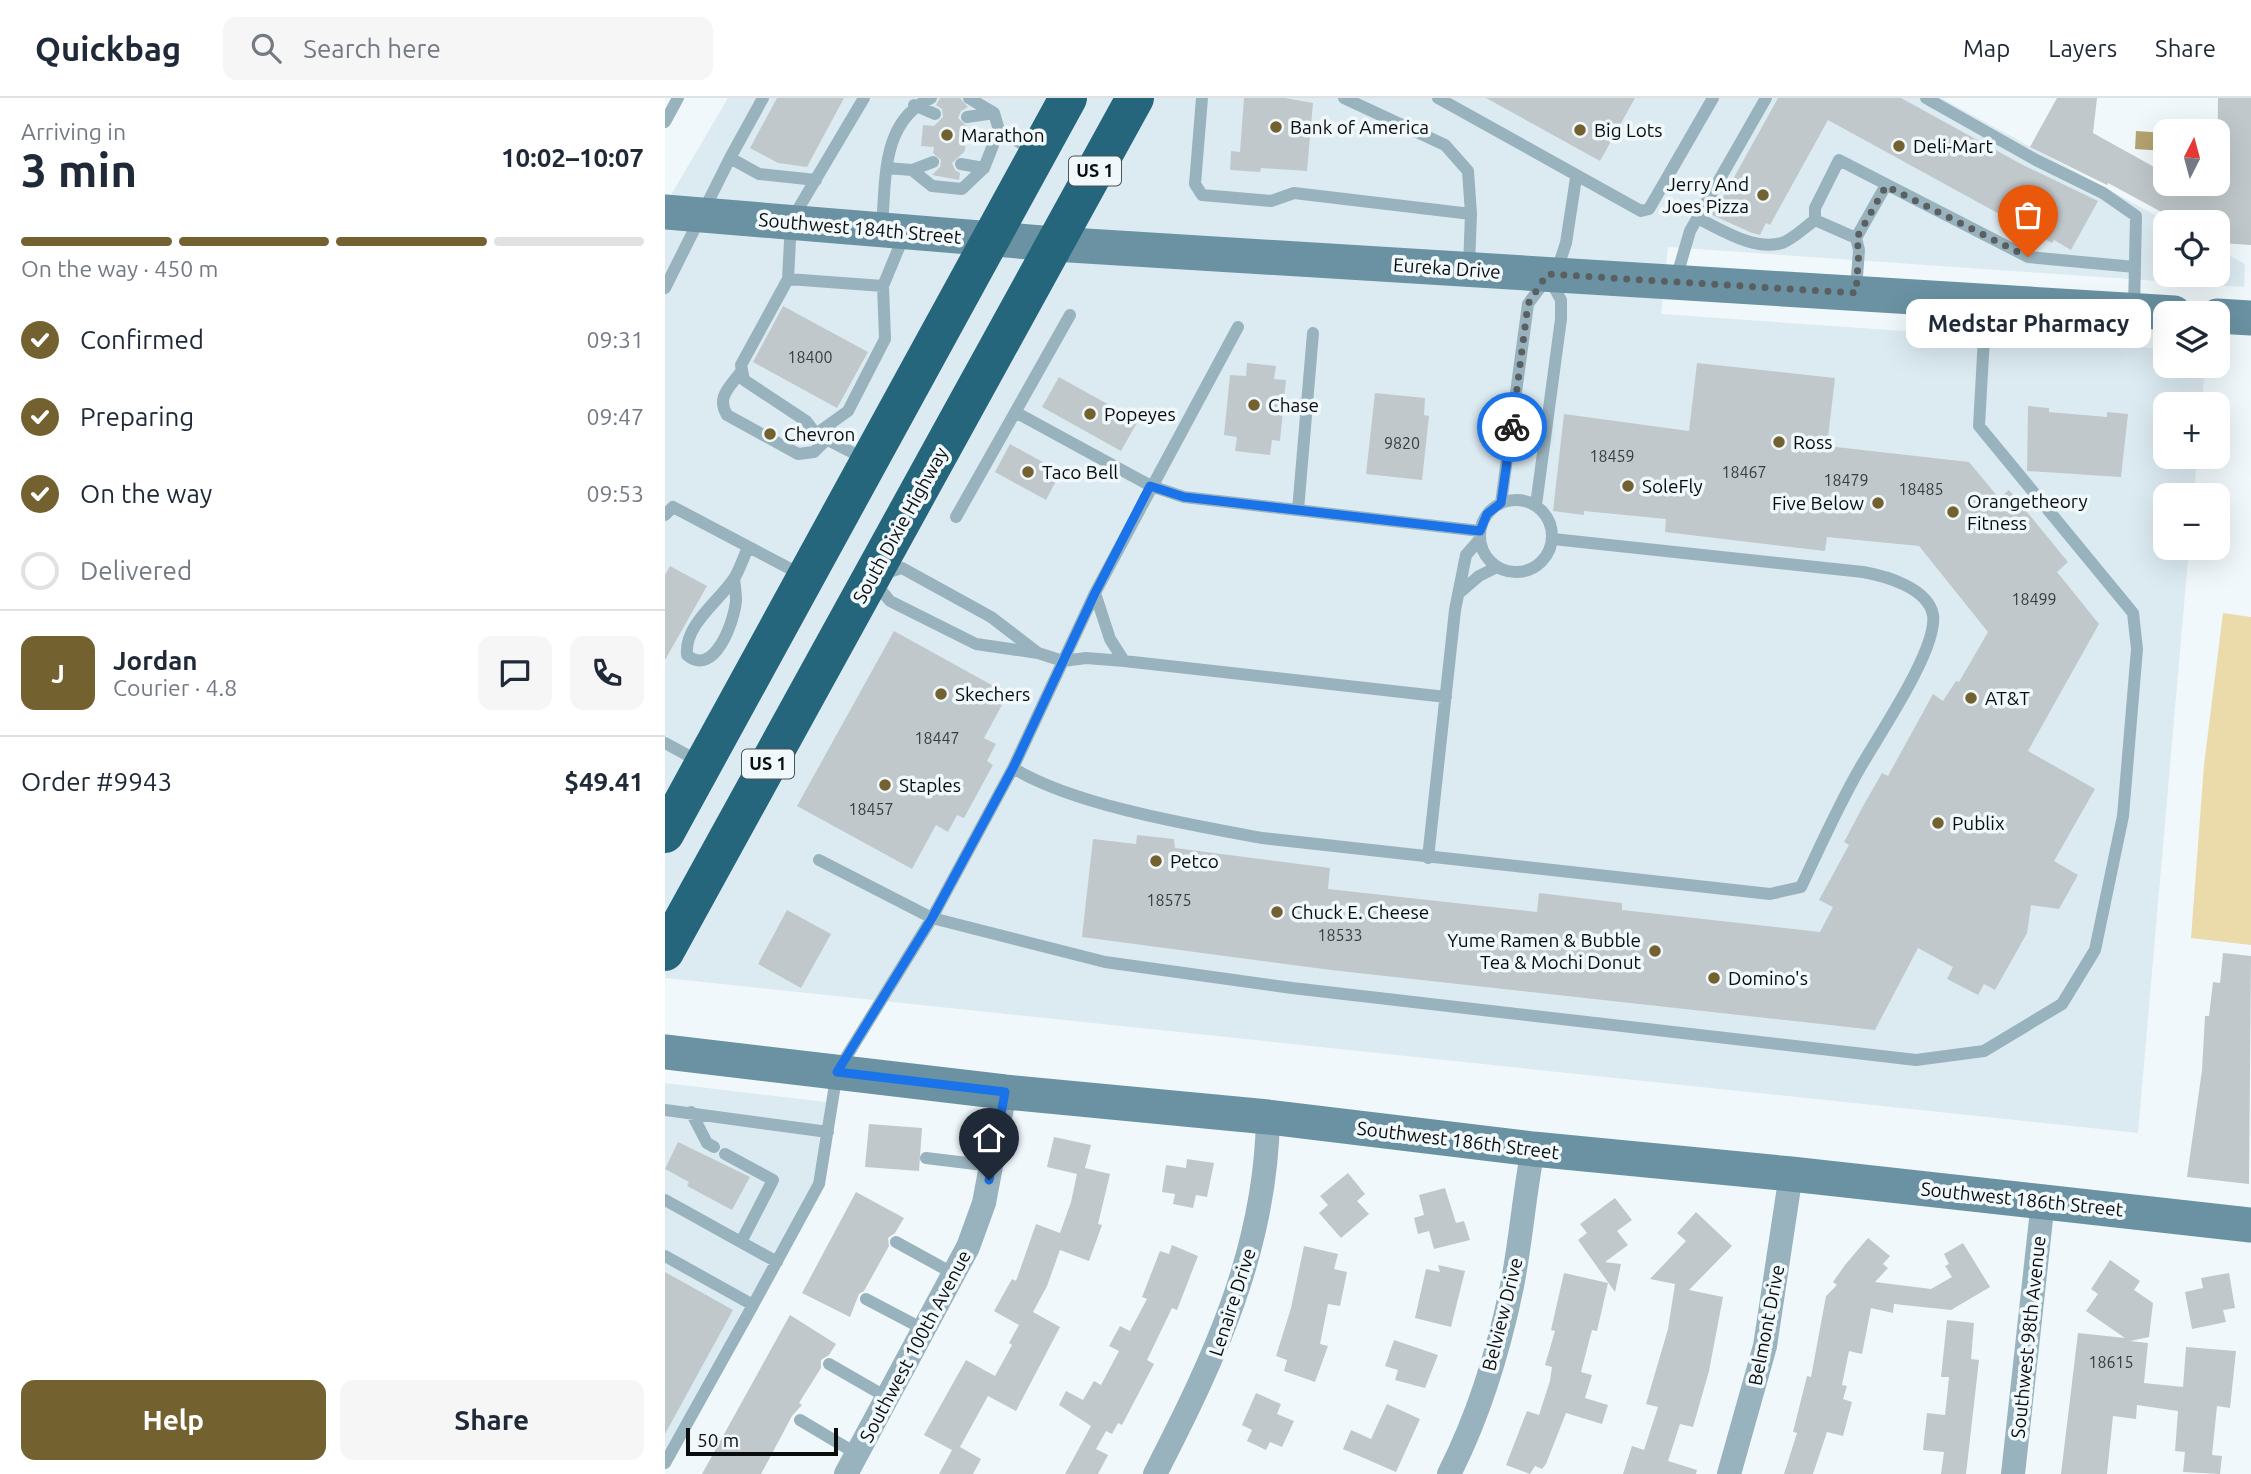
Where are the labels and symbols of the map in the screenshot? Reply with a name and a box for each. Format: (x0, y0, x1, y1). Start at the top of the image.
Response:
place label: Bank of America (1290, 116, 1429, 138)
marker: Bank of America (1268, 119, 1284, 135)
place label: Big Lots (1594, 119, 1662, 141)
north arrow (2153, 119, 2229, 196)
marker: Big Lots (1572, 122, 1588, 138)
place label: Marathon (961, 124, 1045, 146)
marker: Marathon (939, 127, 955, 143)
place label: Deli-Mart (1913, 135, 1993, 157)
marker: Deli-Mart (1891, 138, 1907, 154)
road number: US 1 (1069, 156, 1121, 186)
place label: Jerry And Joes Pizza (1662, 173, 1749, 217)
pin (1998, 185, 2058, 257)
marker: Jerry And Joes Pizza (1755, 187, 1771, 203)
street label: Southwest 184th Street (758, 208, 963, 248)
street label: Eureka Drive (1393, 253, 1501, 283)
callout: Medstar Pharmacy (1905, 299, 2151, 348)
house number: 18400 (787, 348, 833, 366)
courier (1477, 392, 1547, 462)
place label: Chase (1268, 394, 1319, 416)
marker: Chase (1246, 397, 1262, 413)
place label: Popeyes (1104, 403, 1176, 425)
marker: Popeyes (1082, 406, 1098, 422)
place label: Chevron (784, 423, 855, 445)
marker: Chevron (762, 426, 778, 442)
place label: Ross (1793, 431, 1832, 453)
house number: 9820 (1384, 434, 1420, 452)
marker: Ross (1771, 434, 1787, 450)
street label: South Dixie Highway (848, 443, 952, 607)
house number: 18459 (1589, 447, 1635, 465)
place label: Taco Bell (1042, 461, 1118, 483)
house number: 18467 (1721, 463, 1767, 481)
marker: Taco Bell (1020, 464, 1036, 480)
house number: 18479 (1823, 471, 1869, 489)
place label: SoleFly (1642, 475, 1703, 497)
marker: SoleFly (1620, 478, 1636, 494)
house number: 18485 (1898, 480, 1944, 498)
place label: Orangetheory Fitness (1967, 490, 2088, 534)
place label: Five Below (1772, 492, 1864, 514)
marker: Five Below (1870, 495, 1886, 511)
marker: Orangetheory Fitness (1945, 504, 1961, 520)
house number: 18499 (2011, 590, 2057, 608)
place label: Skechers (955, 683, 1030, 705)
marker: Skechers (933, 686, 949, 702)
place label: AT&T (1985, 687, 2030, 709)
marker: AT&T (1963, 690, 1979, 706)
house number: 18447 (914, 729, 960, 747)
road number: US 1 (742, 750, 794, 778)
place label: Staples (899, 774, 961, 796)
marker: Staples (877, 777, 893, 793)
house number: 18457 (848, 800, 894, 818)
place label: Publix (1952, 812, 2005, 834)
marker: Publix (1930, 815, 1946, 831)
place label: Petco (1170, 850, 1219, 872)
marker: Petco (1148, 853, 1164, 869)
house number: 18575 (1146, 891, 1192, 909)
place label: Chuck E. Cheese (1291, 901, 1429, 923)
marker: Chuck E. Cheese (1269, 904, 1285, 920)
house number: 18533 (1317, 926, 1363, 944)
place label: Yume Ramen & Bubble Tea & Mochi Donut (1447, 929, 1642, 973)
marker: Yume Ramen & Bubble Tea & Mochi Donut (1647, 943, 1663, 959)
place label: Domino's (1728, 967, 1808, 989)
marker: Domino's (1706, 970, 1722, 986)
pin (959, 1108, 1019, 1180)
street label: Southwest 186th Street (1356, 1117, 1561, 1163)
street label: Southwest 186th Street (1920, 1177, 2125, 1221)
street label: Southwest 98th Avenue (2006, 1235, 2050, 1439)
street label: Lenaire Drive (1204, 1245, 1260, 1359)
street label: Southwest 100th Avenue (855, 1246, 975, 1446)
street label: Belview Drive (1477, 1255, 1527, 1373)
street label: Belmont Drive (1744, 1263, 1788, 1387)
house number: 18615 (2088, 1353, 2134, 1371)
scale bar (686, 1425, 838, 1457)

